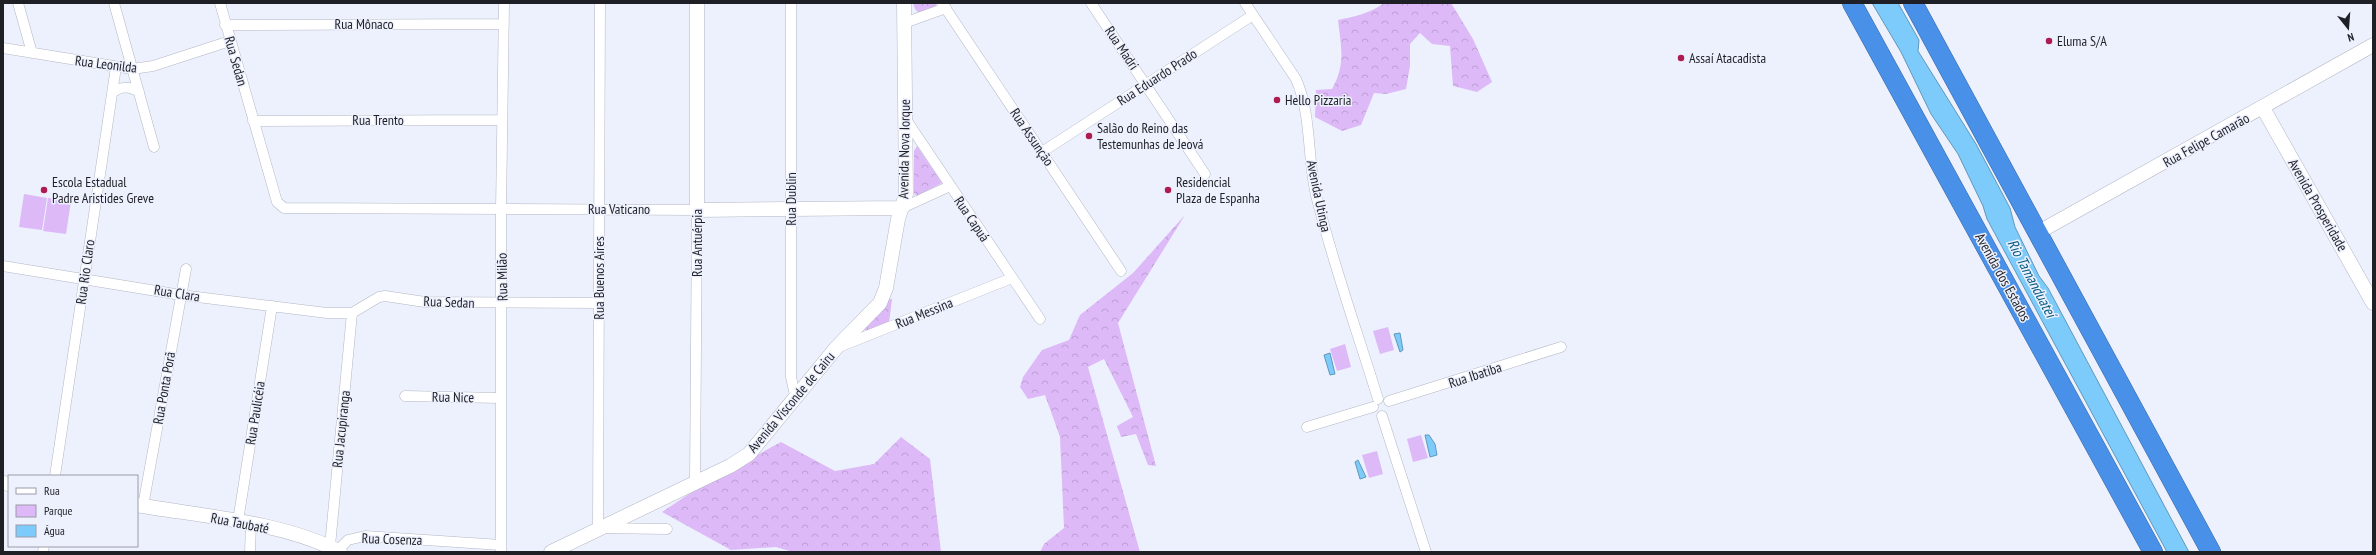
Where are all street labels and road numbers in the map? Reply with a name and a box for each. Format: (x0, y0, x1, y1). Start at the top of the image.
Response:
street label: Rua Mônaco (335, 15, 393, 33)
street label: Rua Madri (1101, 23, 1143, 73)
street label: Rua Sedan (220, 34, 252, 88)
street label: Rua Eduardo Prado (1114, 45, 1200, 109)
street label: Rua Leonilda (74, 51, 138, 77)
street label: Avenida Nova Iorque (894, 99, 914, 199)
street label: Rua Assunção (1006, 105, 1058, 169)
street label: Rua Felipe Camarão (2160, 109, 2252, 171)
street label: Rua Trento (352, 111, 404, 129)
street label: Avenida Prosperidade (2284, 155, 2352, 255)
street label: Avenida Utinga (1303, 158, 1335, 234)
street label: Rua Dublin (782, 172, 800, 226)
street label: Rua Capuá (950, 193, 994, 245)
street label: Rua Vaticano (588, 200, 650, 218)
street label: Rua Antuérpia (688, 209, 706, 277)
street label: Avenida dos Estados (1971, 230, 2035, 324)
street label: Rua Buenos Aires (590, 236, 608, 320)
street label: Rua Rio Claro (72, 238, 98, 306)
street label: Rua Milão (493, 253, 511, 301)
street label: Rua Clara (153, 281, 201, 305)
street label: Rua Sedan (423, 292, 475, 312)
street label: Rua Messina (893, 293, 955, 333)
street label: Avenida Visconde de Cairu (743, 348, 839, 456)
street label: Rua Ponta Porã (149, 350, 179, 426)
street label: Rua Ibatiba (1446, 358, 1504, 392)
street label: Rua Paulicéia (241, 380, 269, 446)
street label: Rua Nice (432, 388, 475, 406)
street label: Rua Jacupiranga (328, 389, 354, 469)
street label: Rua Taubaté (209, 509, 271, 537)
street label: Rua Cosenza (361, 529, 423, 549)

